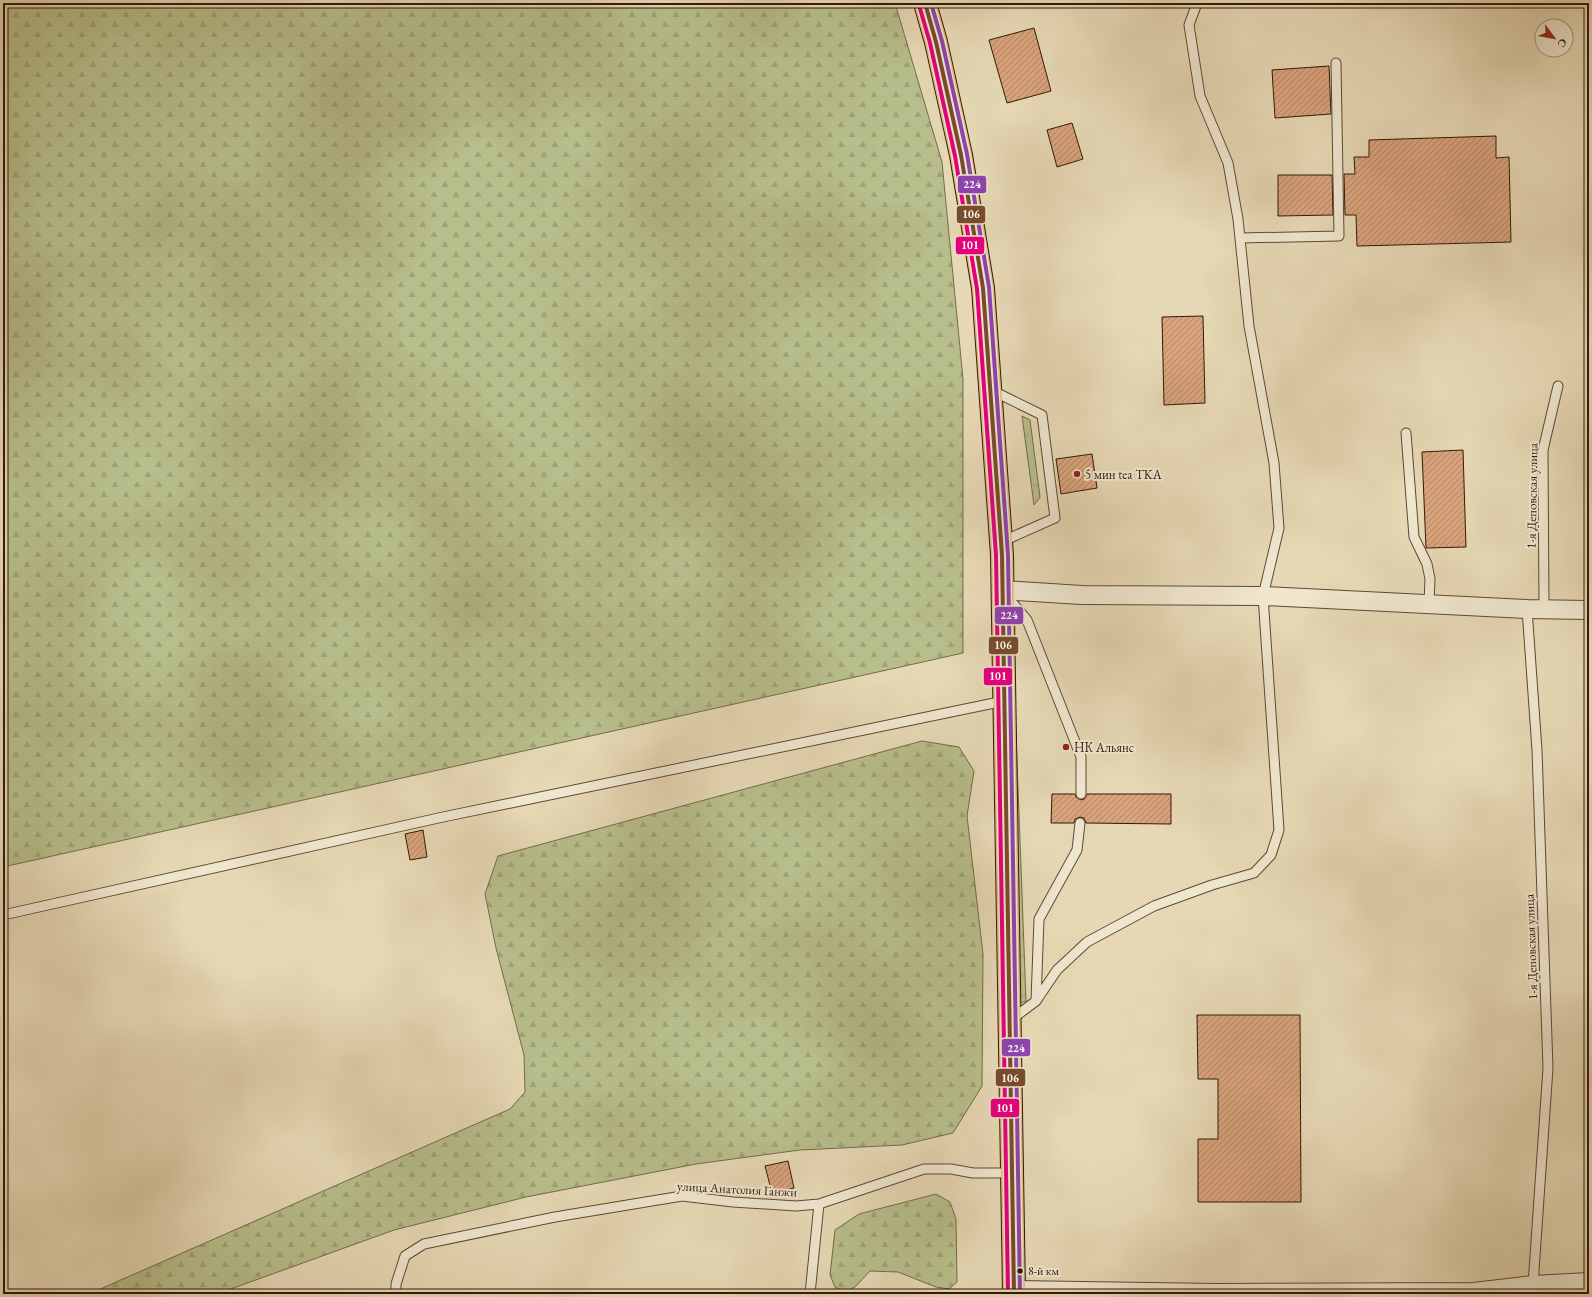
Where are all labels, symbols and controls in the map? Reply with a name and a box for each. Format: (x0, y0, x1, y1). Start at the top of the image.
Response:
north arrow (1534, 18, 1574, 58)
text: С (1554, 36, 1570, 50)
line badge: 224 (957, 175, 987, 194)
text: 224 (963, 177, 981, 191)
line badge: 106 (956, 205, 986, 224)
text: 106 (962, 207, 980, 221)
line badge: 101 (955, 236, 985, 255)
text: 101 (961, 238, 979, 252)
street label: 1-я Деповская улица (1523, 442, 1541, 549)
place label: 5 мин tea TKA (1085, 466, 1163, 483)
marker: 5 мин tea TKA (1072, 469, 1082, 479)
line badge: 224 (994, 606, 1024, 625)
text: 224 (1000, 608, 1018, 622)
line badge: 106 (988, 636, 1019, 655)
text: 106 (994, 638, 1012, 652)
line badge: 101 (983, 667, 1013, 686)
text: 101 (989, 669, 1007, 683)
place label: НК Альянс (1074, 739, 1134, 756)
marker: НК Альянс (1061, 742, 1071, 752)
street label: 1-я Деповская улица (1521, 893, 1541, 1000)
line badge: 224 (1001, 1038, 1031, 1057)
text: 224 (1007, 1041, 1025, 1055)
line badge: 106 (995, 1068, 1026, 1087)
text: 106 (1001, 1071, 1019, 1085)
line badge: 101 (990, 1098, 1020, 1118)
text: 101 (996, 1101, 1014, 1115)
street label: улица Анатолия Ганжи (677, 1177, 798, 1201)
place label: 8-й км (1028, 1263, 1060, 1279)
marker: 8-й км (1015, 1266, 1025, 1276)

